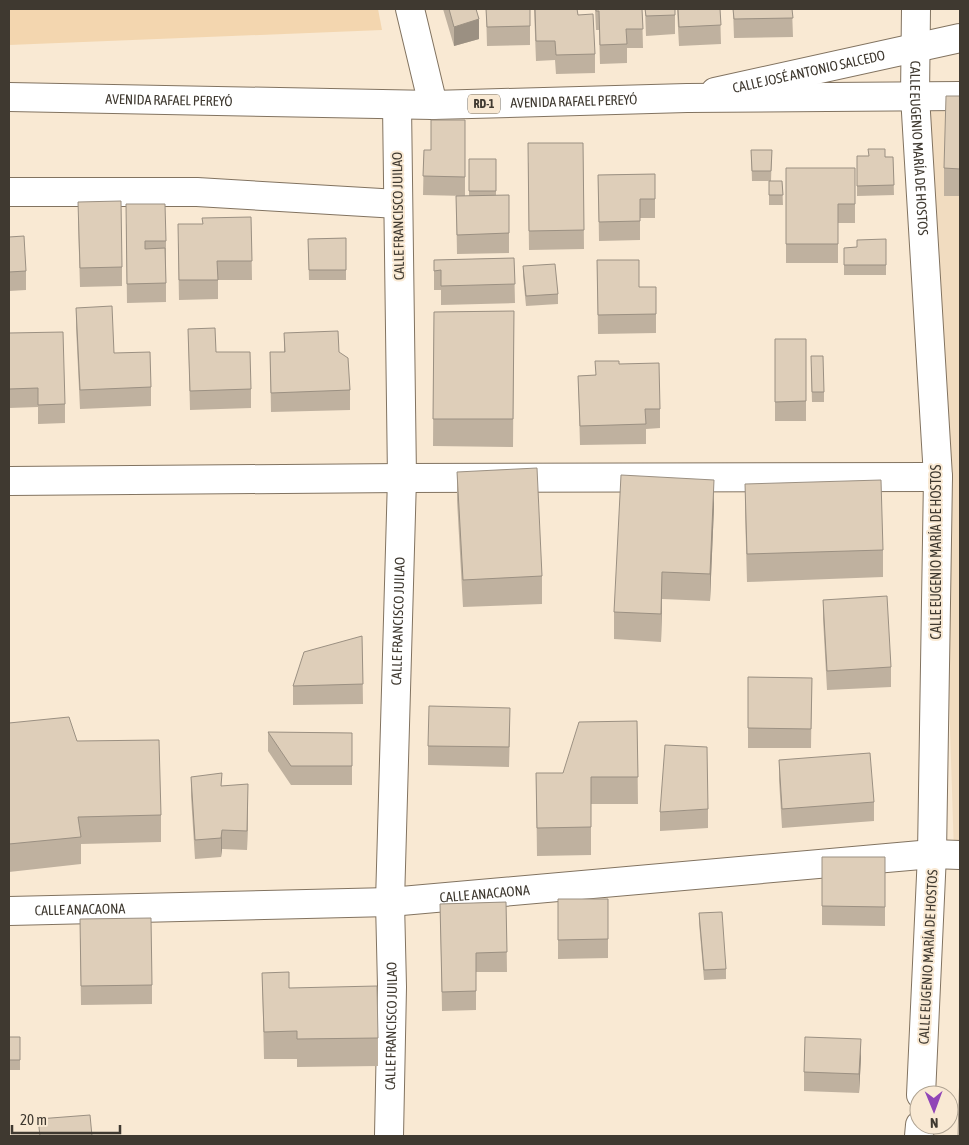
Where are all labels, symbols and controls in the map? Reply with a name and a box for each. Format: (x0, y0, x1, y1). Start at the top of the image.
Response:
street label: CALLE JOSÉ ANTONIO SALCEDO (731, 47, 887, 96)
street label: CALLE EUGENIO MARÍA DE HOSTOS (907, 60, 931, 236)
street label: AVENIDA RAFAEL PEREYÓ (105, 91, 233, 109)
street label: AVENIDA RAFAEL PEREYÓ (510, 91, 638, 111)
road number: RD-1 (468, 95, 500, 114)
street label: CALLE FRANCISCO JUILAO (389, 152, 407, 280)
street label: CALLE EUGENIO MARÍA DE HOSTOS (928, 464, 944, 639)
street label: CALLE FRANCISCO JUILAO (388, 557, 408, 686)
street label: CALLE EUGENIO MARÍA DE HOSTOS (915, 869, 941, 1045)
street label: CALLE ANACAONA (439, 882, 530, 906)
street label: CALLE ANACAONA (35, 900, 126, 918)
street label: CALLE FRANCISCO JUILAO (382, 962, 400, 1090)
north arrow (909, 1085, 959, 1135)
scale bar (12, 1102, 120, 1134)
text: 20 m (20, 1111, 47, 1128)
text: N (930, 1115, 938, 1131)

